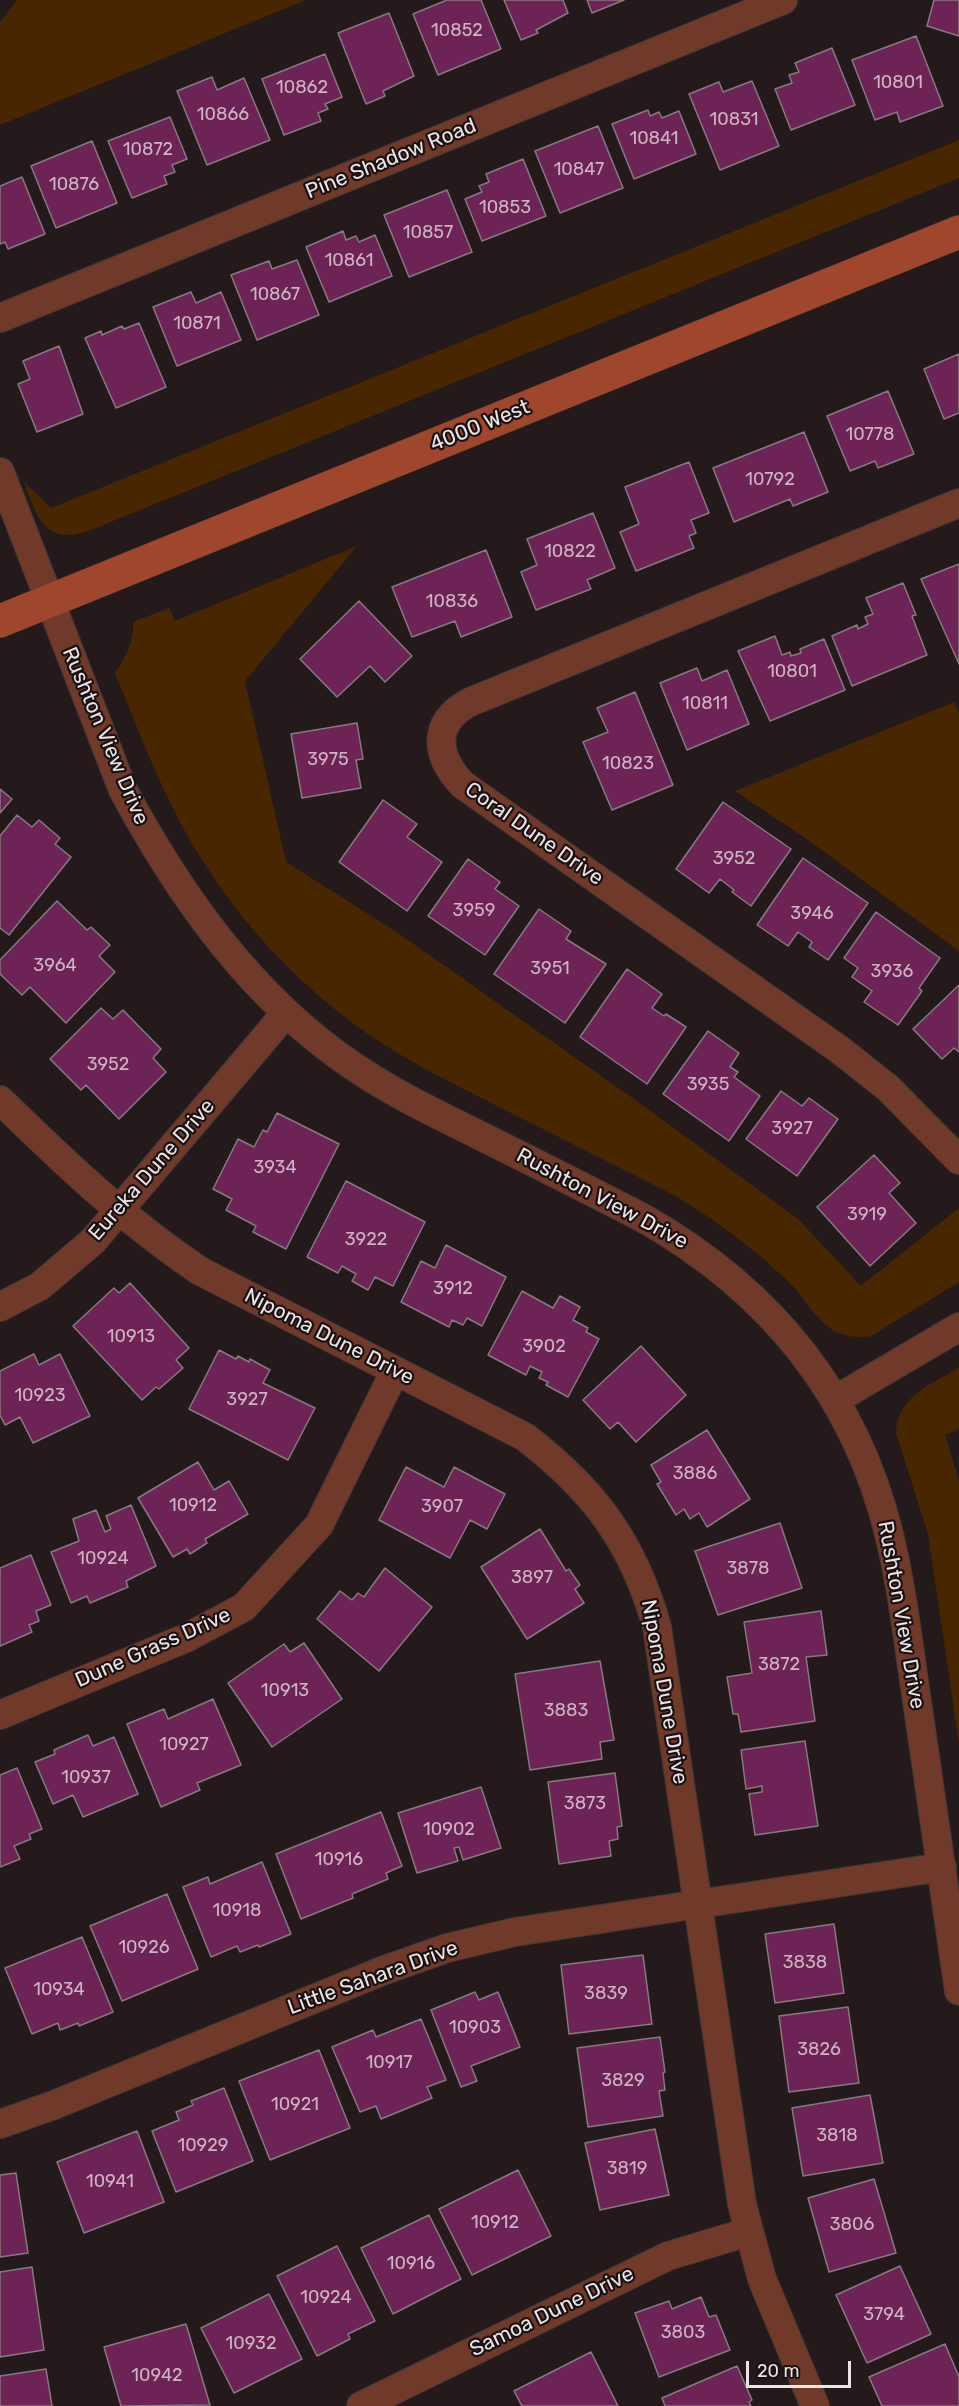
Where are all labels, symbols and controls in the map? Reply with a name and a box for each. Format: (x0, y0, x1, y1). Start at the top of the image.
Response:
house number: 10852 (431, 20, 483, 42)
house number: 10801 (873, 72, 923, 94)
house number: 10862 (276, 77, 328, 99)
house number: 10866 (197, 104, 249, 126)
house number: 10831 (710, 109, 758, 131)
street label: Pine Shadow Road (302, 113, 480, 205)
house number: 10841 (629, 128, 679, 150)
house number: 10872 (123, 139, 173, 161)
house number: 10847 (554, 159, 604, 181)
house number: 10876 (49, 174, 99, 196)
house number: 10853 (479, 197, 531, 219)
house number: 10857 (403, 222, 453, 244)
house number: 10861 (325, 250, 373, 272)
house number: 10867 (250, 284, 300, 306)
house number: 10871 (173, 313, 221, 335)
street label: 4000 West (426, 395, 534, 457)
house number: 10778 (845, 424, 895, 446)
house number: 10792 (745, 469, 795, 491)
house number: 10822 (544, 541, 596, 563)
house number: 10836 (426, 591, 478, 613)
street label: Rushton View Drive (56, 643, 154, 829)
house number: 10801 (767, 661, 817, 683)
house number: 10811 (682, 693, 728, 715)
house number: 3975 (307, 749, 349, 771)
house number: 10823 (602, 753, 654, 775)
street label: Coral Dune Drive (460, 777, 608, 891)
house number: 3952 (713, 848, 755, 870)
house number: 3959 (453, 900, 495, 922)
house number: 3946 (790, 903, 834, 925)
house number: 3964 (33, 955, 77, 977)
house number: 3951 (530, 958, 570, 980)
house number: 3936 (871, 961, 913, 983)
house number: 3952 (87, 1054, 129, 1076)
house number: 3935 (687, 1074, 729, 1096)
street label: Eureka Dune Drive (84, 1094, 220, 1246)
house number: 3927 (771, 1118, 813, 1140)
street label: Rushton View Drive (512, 1143, 692, 1255)
house number: 3934 (253, 1157, 297, 1179)
house number: 3919 (847, 1204, 887, 1226)
house number: 3922 (345, 1229, 387, 1251)
house number: 3912 (433, 1278, 473, 1300)
street label: Nipoma Dune Drive (240, 1283, 418, 1391)
house number: 10913 (107, 1326, 155, 1348)
house number: 3902 (522, 1336, 566, 1358)
house number: 10923 (14, 1385, 66, 1407)
house number: 3927 (226, 1389, 268, 1411)
house number: 3886 (673, 1463, 717, 1485)
house number: 10912 (169, 1495, 217, 1517)
house number: 3907 (421, 1496, 463, 1518)
street label: Rushton View Drive (872, 1519, 930, 1711)
house number: 10924 (77, 1548, 129, 1570)
house number: 3878 (727, 1558, 769, 1580)
house number: 3897 (511, 1567, 553, 1589)
street label: Nipoma Dune Drive (635, 1598, 693, 1786)
street label: Dune Grass Drive (71, 1602, 235, 1694)
house number: 3872 (758, 1654, 800, 1676)
house number: 10913 (261, 1680, 309, 1702)
house number: 3883 (544, 1700, 588, 1722)
house number: 10927 (159, 1734, 209, 1756)
house number: 10937 (61, 1767, 111, 1789)
house number: 3873 (564, 1793, 606, 1815)
house number: 10902 (423, 1819, 475, 1841)
house number: 10916 (315, 1849, 363, 1871)
house number: 10918 (213, 1900, 261, 1922)
street label: Little Sahara Drive (284, 1935, 462, 2021)
house number: 10926 (118, 1937, 170, 1959)
house number: 3838 (783, 1952, 827, 1974)
house number: 10934 (33, 1979, 85, 2001)
house number: 3839 (584, 1983, 628, 2005)
house number: 10903 (449, 2017, 501, 2039)
house number: 3826 (797, 2039, 841, 2061)
house number: 10917 (366, 2052, 412, 2074)
house number: 3829 (601, 2070, 645, 2092)
house number: 10921 (271, 2094, 319, 2116)
house number: 3818 (816, 2125, 858, 2147)
house number: 10929 (177, 2135, 229, 2157)
house number: 3819 (607, 2158, 647, 2180)
house number: 10941 (86, 2171, 134, 2193)
house number: 10912 (471, 2212, 519, 2234)
house number: 3806 (830, 2214, 874, 2236)
house number: 10916 (387, 2253, 435, 2275)
street label: Samoa Dune Drive (466, 2261, 638, 2363)
house number: 10924 (300, 2287, 352, 2309)
house number: 3794 (863, 2304, 905, 2326)
house number: 3803 (661, 2322, 705, 2344)
house number: 10932 (226, 2333, 276, 2355)
scale bar (749, 2349, 854, 2387)
text: 20 m (757, 2360, 799, 2382)
house number: 10942 (131, 2365, 183, 2387)

